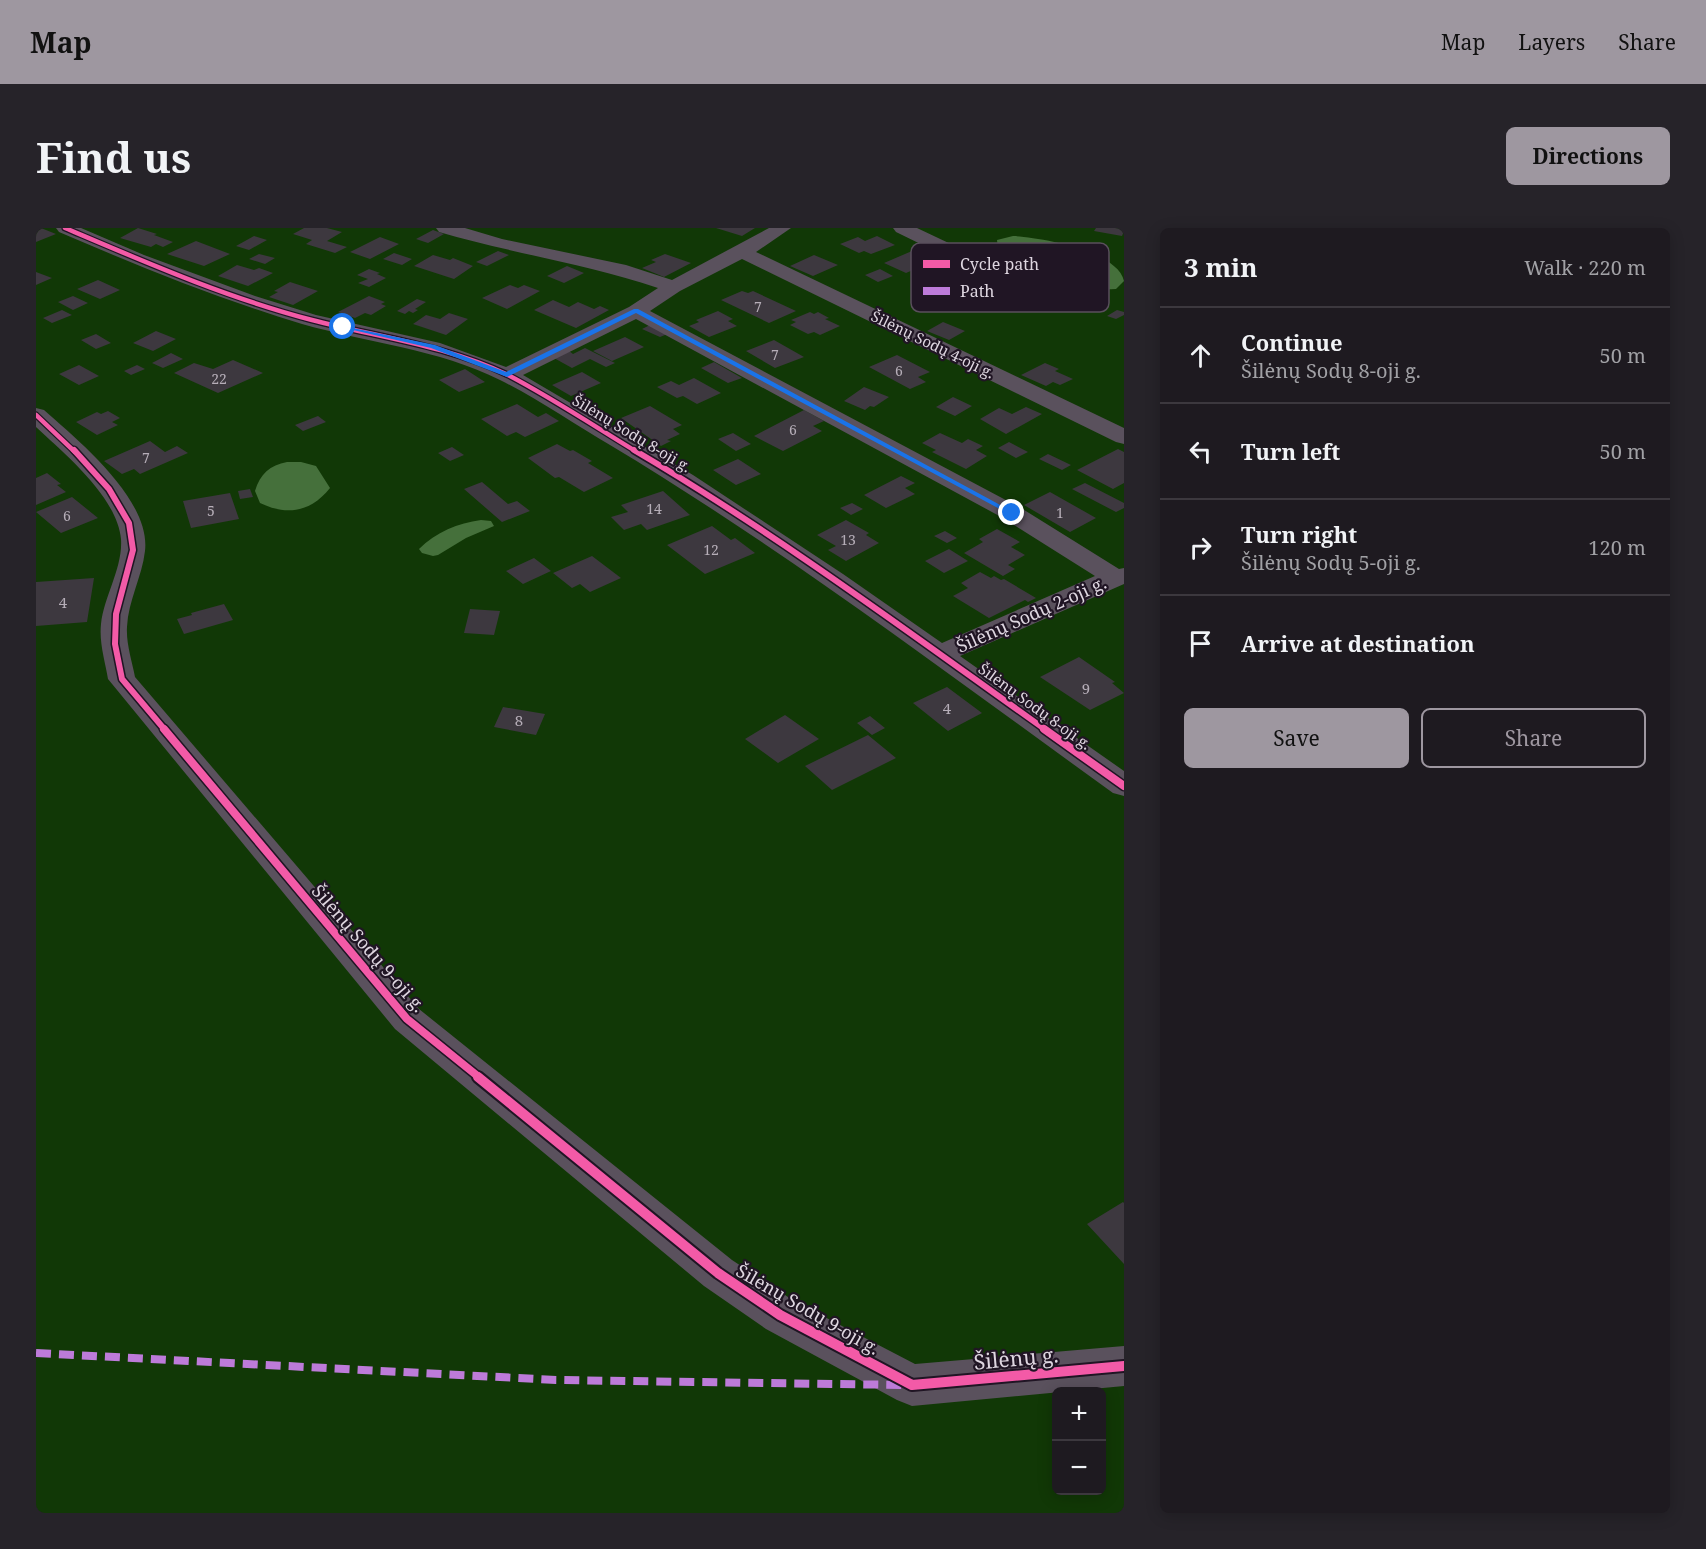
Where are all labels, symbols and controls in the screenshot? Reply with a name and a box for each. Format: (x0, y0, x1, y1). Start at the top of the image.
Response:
text: Map (30, 23, 92, 61)
text: Map (1441, 28, 1485, 56)
text: Layers (1518, 28, 1585, 56)
text: Share (1618, 28, 1676, 56)
button: Directions (1506, 127, 1670, 185)
text: Find us (36, 128, 191, 185)
legend (911, 243, 1109, 312)
text: 3 min (1184, 249, 1258, 285)
text: Cycle path (960, 253, 1039, 275)
text: Walk · 220 m (1524, 254, 1646, 281)
text: Path (960, 280, 994, 302)
house number: 7 (754, 297, 762, 316)
street label: Šilėnų Sodų 4-oji g. (868, 305, 998, 383)
route start (329, 313, 355, 339)
text: Continue (1241, 327, 1343, 357)
icon: ahead (1184, 339, 1217, 372)
text: 50 m (1600, 342, 1646, 369)
house number: 7 (771, 345, 779, 364)
text: Šilėnų Sodų 8-oji g. (1241, 357, 1421, 384)
house number: 6 (895, 361, 903, 380)
house number: 22 (211, 369, 227, 388)
street label: Šilėnų Sodų 8-oji g. (569, 390, 695, 476)
house number: 6 (789, 420, 797, 439)
icon: left (1184, 435, 1217, 468)
text: Turn left (1241, 436, 1340, 466)
text: 50 m (1600, 438, 1646, 465)
house number: 7 (142, 448, 150, 467)
house number: 14 (646, 499, 662, 518)
route end (998, 499, 1024, 525)
house number: 5 (207, 501, 215, 520)
house number: 1 (1056, 503, 1064, 522)
house number: 6 (63, 506, 71, 525)
text: Turn right (1241, 519, 1357, 549)
house number: 13 (840, 530, 856, 549)
icon: right (1184, 531, 1217, 564)
text: 120 m (1588, 534, 1646, 561)
house number: 12 (703, 540, 719, 559)
text: Šilėnų Sodų 5-oji g. (1241, 549, 1421, 576)
street label: Šilėnų Sodų 2-oji g. (952, 570, 1110, 658)
house number: 4 (59, 592, 68, 612)
icon: arrive (1184, 627, 1217, 660)
text: Arrive at destination (1241, 628, 1475, 658)
street label: Šilėnų Sodų 8-oji g. (975, 658, 1095, 754)
house number: 9 (1082, 678, 1090, 698)
house number: 4 (943, 698, 952, 718)
button: Save (1184, 708, 1409, 768)
button: Share (1421, 708, 1646, 768)
house number: 8 (515, 710, 523, 730)
street label: Šilėnų Sodų 9-oji g. (307, 879, 431, 1017)
street label: Šilėnų Sodų 9-oji g. (732, 1258, 884, 1360)
street label: Šilėnų g. (973, 1340, 1059, 1376)
map controls (1052, 1387, 1106, 1495)
button: + (1052, 1387, 1106, 1441)
button: − (1052, 1441, 1106, 1495)

